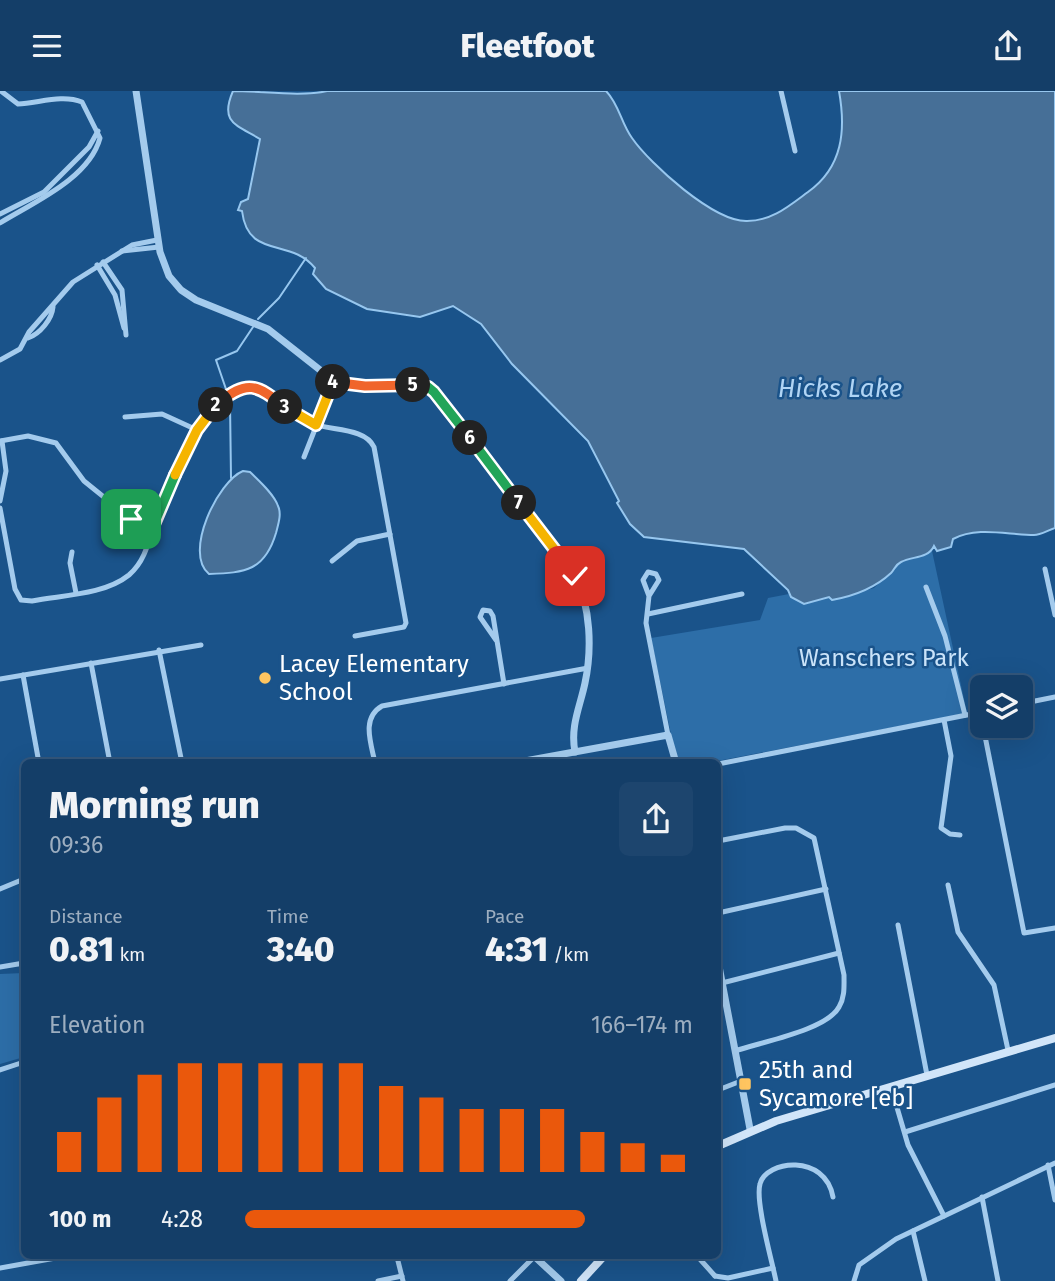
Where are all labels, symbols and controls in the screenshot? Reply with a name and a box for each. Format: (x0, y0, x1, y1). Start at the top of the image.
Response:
icon: menu (28, 27, 66, 65)
text: Fleetfoot (461, 27, 594, 65)
icon: share (989, 27, 1027, 65)
pin: 4 (316, 365, 350, 399)
pin: 5 (396, 367, 430, 403)
text: 4 (327, 370, 338, 393)
text: 5 (407, 373, 418, 396)
water label: Hicks Lake (778, 373, 902, 404)
pin: 2 (198, 387, 234, 423)
pin: 3 (268, 389, 302, 425)
text: 2 (211, 393, 220, 416)
text: 3 (280, 395, 289, 418)
pin: 6 (452, 421, 488, 455)
text: 6 (464, 426, 475, 449)
pin: 7 (502, 485, 536, 521)
pin (101, 489, 161, 549)
text: 7 (514, 491, 523, 514)
icon: arrive (112, 500, 150, 538)
pin (545, 546, 605, 606)
icon: check (556, 557, 594, 595)
park label: Wanschers Park (799, 644, 970, 672)
place label: Lacey Elementary School (279, 650, 469, 706)
marker: Lacey Elementary School (257, 670, 273, 686)
map controls (970, 675, 1033, 738)
button: layers (970, 675, 1033, 738)
text: Morning run (49, 782, 260, 828)
button: share (619, 782, 693, 856)
text: 09:36 (49, 831, 103, 859)
text: Distance (49, 905, 123, 928)
text: Time (267, 905, 309, 928)
text: Pace (485, 905, 524, 928)
text: 0.81 (49, 928, 114, 970)
text: 3:40 (267, 928, 335, 970)
text: 4:31 (485, 928, 548, 970)
text: km (114, 943, 145, 966)
text: /km (548, 943, 589, 966)
text: Elevation (49, 1011, 145, 1039)
text: 166–174 m (591, 1011, 693, 1039)
place label: 25th and Sycamore [eb] (759, 1056, 913, 1112)
marker: 25th and Sycamore [eb] (737, 1076, 753, 1092)
text: 100 m (49, 1205, 111, 1233)
text: 4:28 (161, 1205, 203, 1233)

